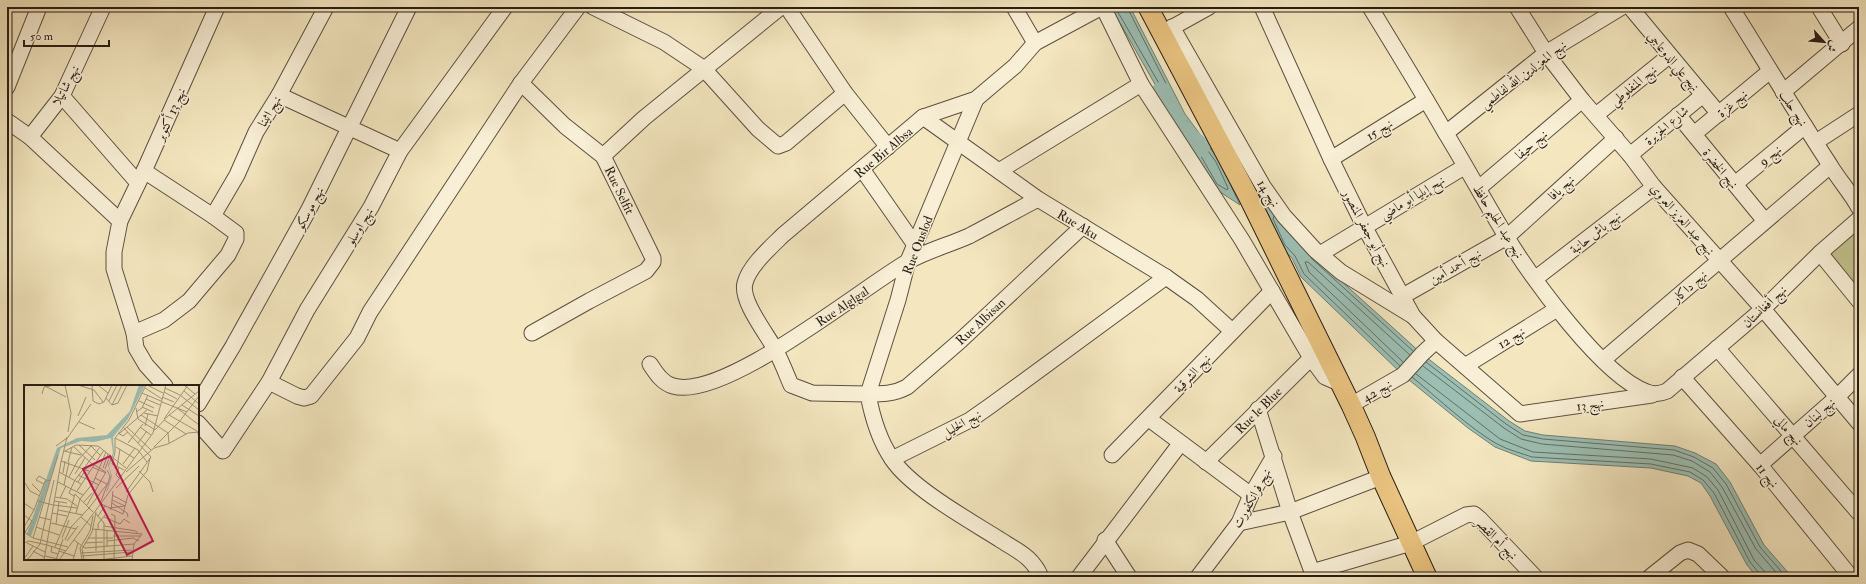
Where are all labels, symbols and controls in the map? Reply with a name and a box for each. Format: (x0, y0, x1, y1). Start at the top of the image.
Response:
scale bar (24, 22, 109, 48)
north arrow (1804, 22, 1844, 62)
text: 50 m (30, 29, 54, 44)
street label: نهج علي الدوعاجي (1640, 29, 1703, 98)
street label: نهج المعز لدين الله لفاطمي (1476, 35, 1572, 116)
text: ش (1824, 38, 1841, 54)
street label: نهج المنفلوطي (1607, 62, 1663, 113)
street label: نهج شاتيلا (48, 63, 86, 110)
street label: نهج 13 أكتوبر (150, 85, 193, 147)
street label: نهج غزة (1714, 86, 1753, 123)
street label: نهج حلب (1773, 87, 1811, 131)
street label: نهج اثينا (254, 93, 288, 131)
street label: شارع الجزيرة (1641, 103, 1694, 151)
street label: نهج 15 (1363, 116, 1397, 147)
street label: Rue Bir Albsa (851, 123, 917, 182)
street label: نهج حيفا (1512, 127, 1553, 165)
street label: نهج 9 (1755, 142, 1787, 173)
street label: نهج الخضرة (1697, 145, 1741, 194)
street label: Rue Selfit (601, 164, 638, 217)
street label: نهح إيليا أبو ماضي (1377, 171, 1450, 227)
street label: نهج يافا (1545, 172, 1580, 206)
street label: نهج 14 (1251, 177, 1283, 212)
street label: نهج عبد العزيز العروي (1644, 180, 1718, 261)
street label: نهج عبد الحليم حافظ (1465, 182, 1527, 264)
street label: نهج موسكو (291, 184, 331, 236)
street label: نهج أبو جعفر المنصور (1335, 185, 1394, 271)
street label: نهج اوسلو (341, 205, 380, 251)
street label: Rue Aku (1054, 206, 1101, 243)
street label: نهج باش حانبة (1567, 208, 1626, 260)
street label: Rue Ouslod (899, 213, 937, 277)
street label: نهج أحمد أمين (1426, 245, 1486, 291)
street label: نهج داكار (1667, 267, 1713, 310)
street label: نهج أفغانستان (1738, 281, 1792, 334)
street label: Rue Alglgal (813, 283, 873, 330)
street label: Rue Albisan (953, 295, 1009, 349)
street label: نهج 12 (1495, 323, 1530, 355)
street label: نهج الشرقية (1171, 351, 1217, 398)
street label: نهج 42 (1360, 376, 1397, 408)
street label: Rue le Blue (1232, 384, 1286, 437)
inset map (24, 385, 199, 560)
street label: نهج 13 (1575, 395, 1605, 418)
street label: نهج لبنان (1800, 395, 1841, 433)
street label: نهج الخليل (939, 406, 986, 444)
street label: نهج مالي (1768, 412, 1806, 451)
street label: نهج 11 (1750, 460, 1782, 493)
street label: نهج فرانكفورت (1229, 466, 1277, 533)
street label: نهج أم القصر (1468, 512, 1522, 565)

